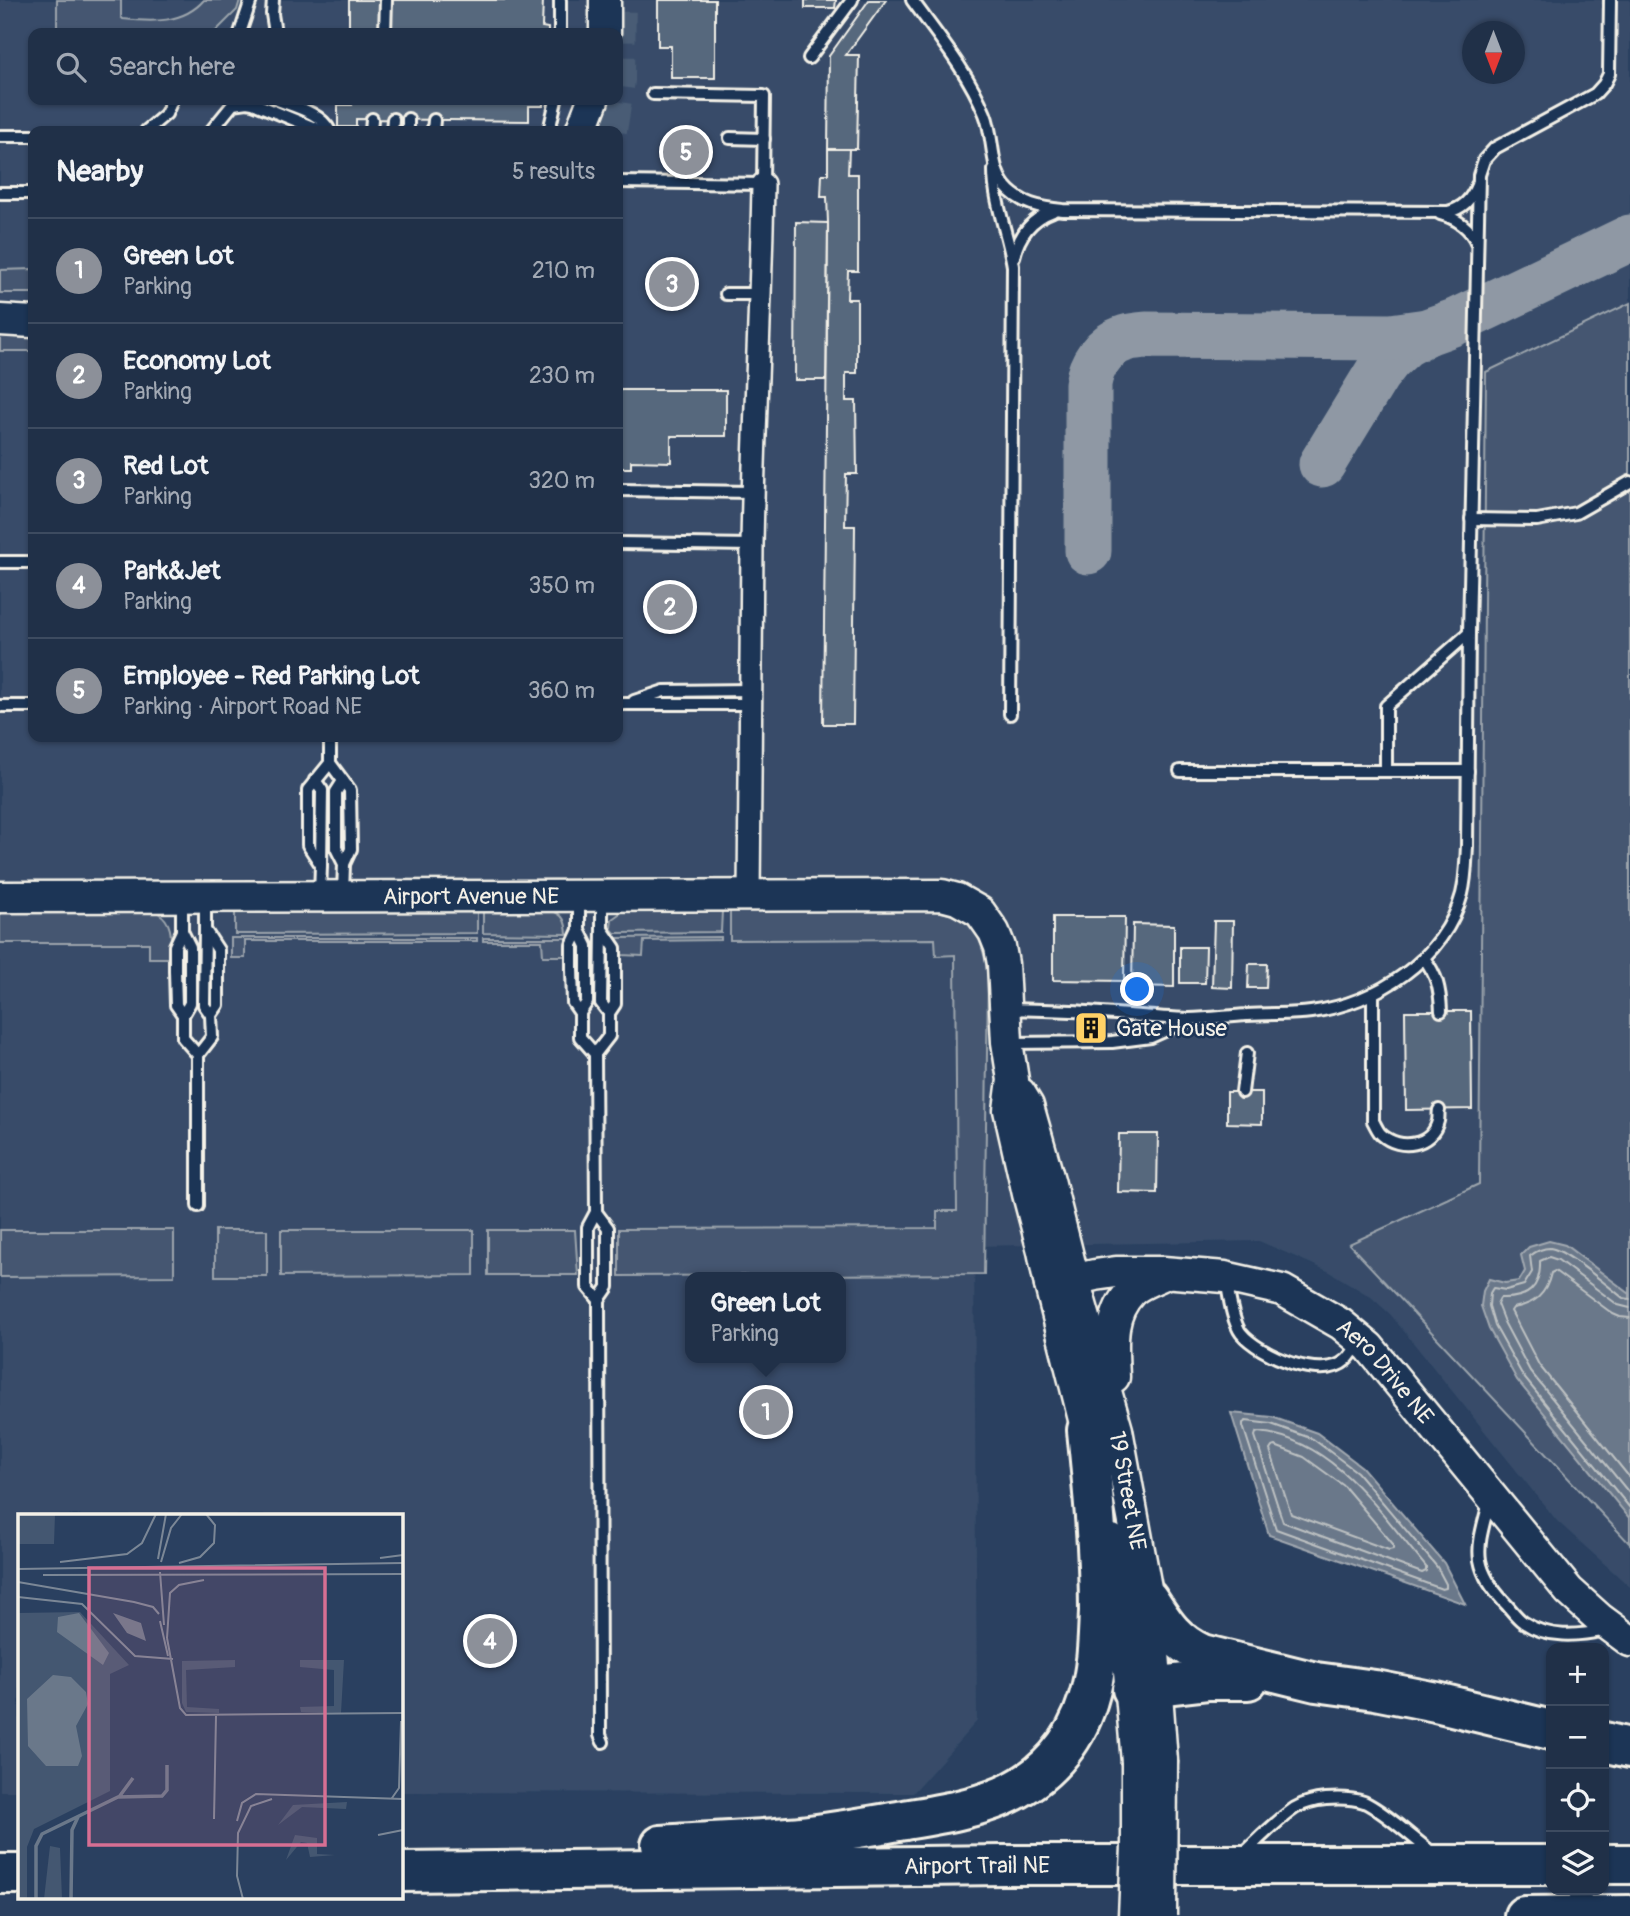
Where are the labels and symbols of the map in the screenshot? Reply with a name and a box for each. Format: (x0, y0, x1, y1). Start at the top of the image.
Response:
north arrow (1462, 21, 1525, 84)
pin: 5 (663, 126, 709, 178)
pin: 3 (649, 258, 695, 310)
pin: 2 (647, 581, 693, 633)
street label: Airport Avenue NE (383, 882, 559, 911)
your location (1120, 972, 1154, 1006)
building icon: Gate House (1072, 1009, 1110, 1047)
place label: Gate House (1116, 1014, 1228, 1043)
street label: Aero Drive NE (1330, 1312, 1440, 1430)
pin: 1 (743, 1386, 789, 1438)
street label: 19 Street NE (1102, 1429, 1153, 1553)
inset map (18, 1514, 402, 1898)
pin: 4 (467, 1615, 513, 1667)
street label: Airport Trail NE (904, 1851, 1050, 1881)

